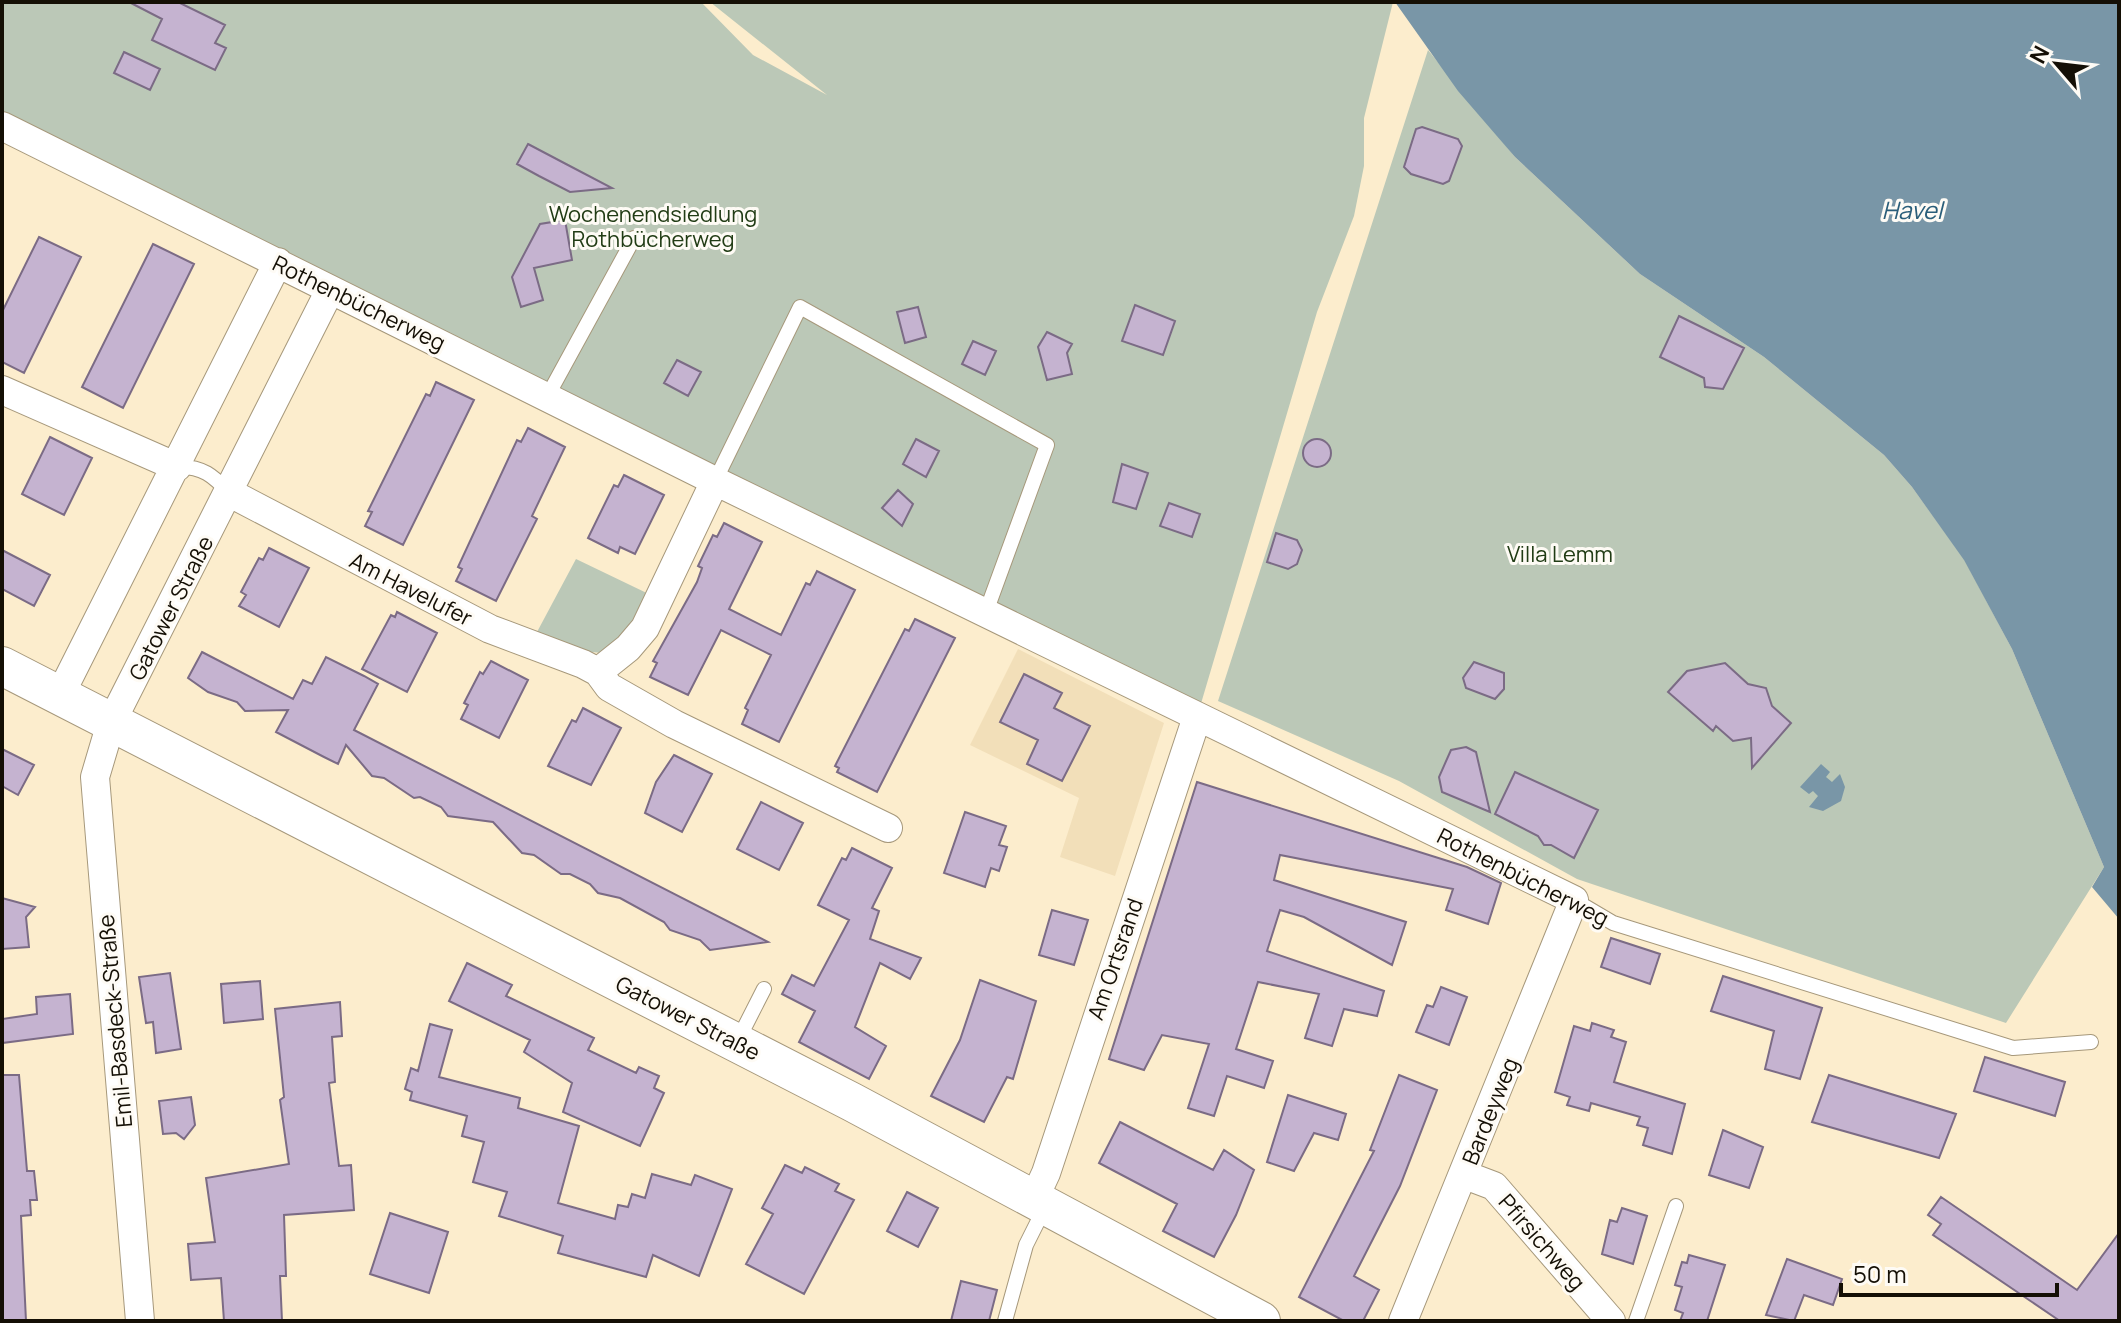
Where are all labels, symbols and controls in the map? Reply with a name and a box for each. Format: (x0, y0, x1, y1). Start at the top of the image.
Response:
north arrow (2017, 24, 2097, 104)
text: N (2022, 41, 2056, 69)
water label: Havel (1882, 193, 1946, 226)
park label: Wochenendsiedlung Rothbücherweg (549, 199, 757, 254)
street label: Rothenbücherweg (268, 248, 450, 358)
street label: Gatower Straße (122, 530, 220, 685)
park label: Villa Lemm (1507, 539, 1613, 569)
street label: Am Havelufer (345, 545, 477, 633)
street label: Rothenbücherweg (1432, 821, 1614, 933)
street label: Am Ortsrand (1080, 894, 1150, 1024)
street label: Emil-Basdeck-Straße (91, 913, 139, 1129)
street label: Gatower Straße (611, 969, 766, 1067)
street label: Bardeyweg (1455, 1053, 1525, 1169)
street label: Pfirsichweg (1492, 1188, 1592, 1296)
scale bar (1841, 1247, 2057, 1297)
text: 50 m (1853, 1257, 1907, 1290)

